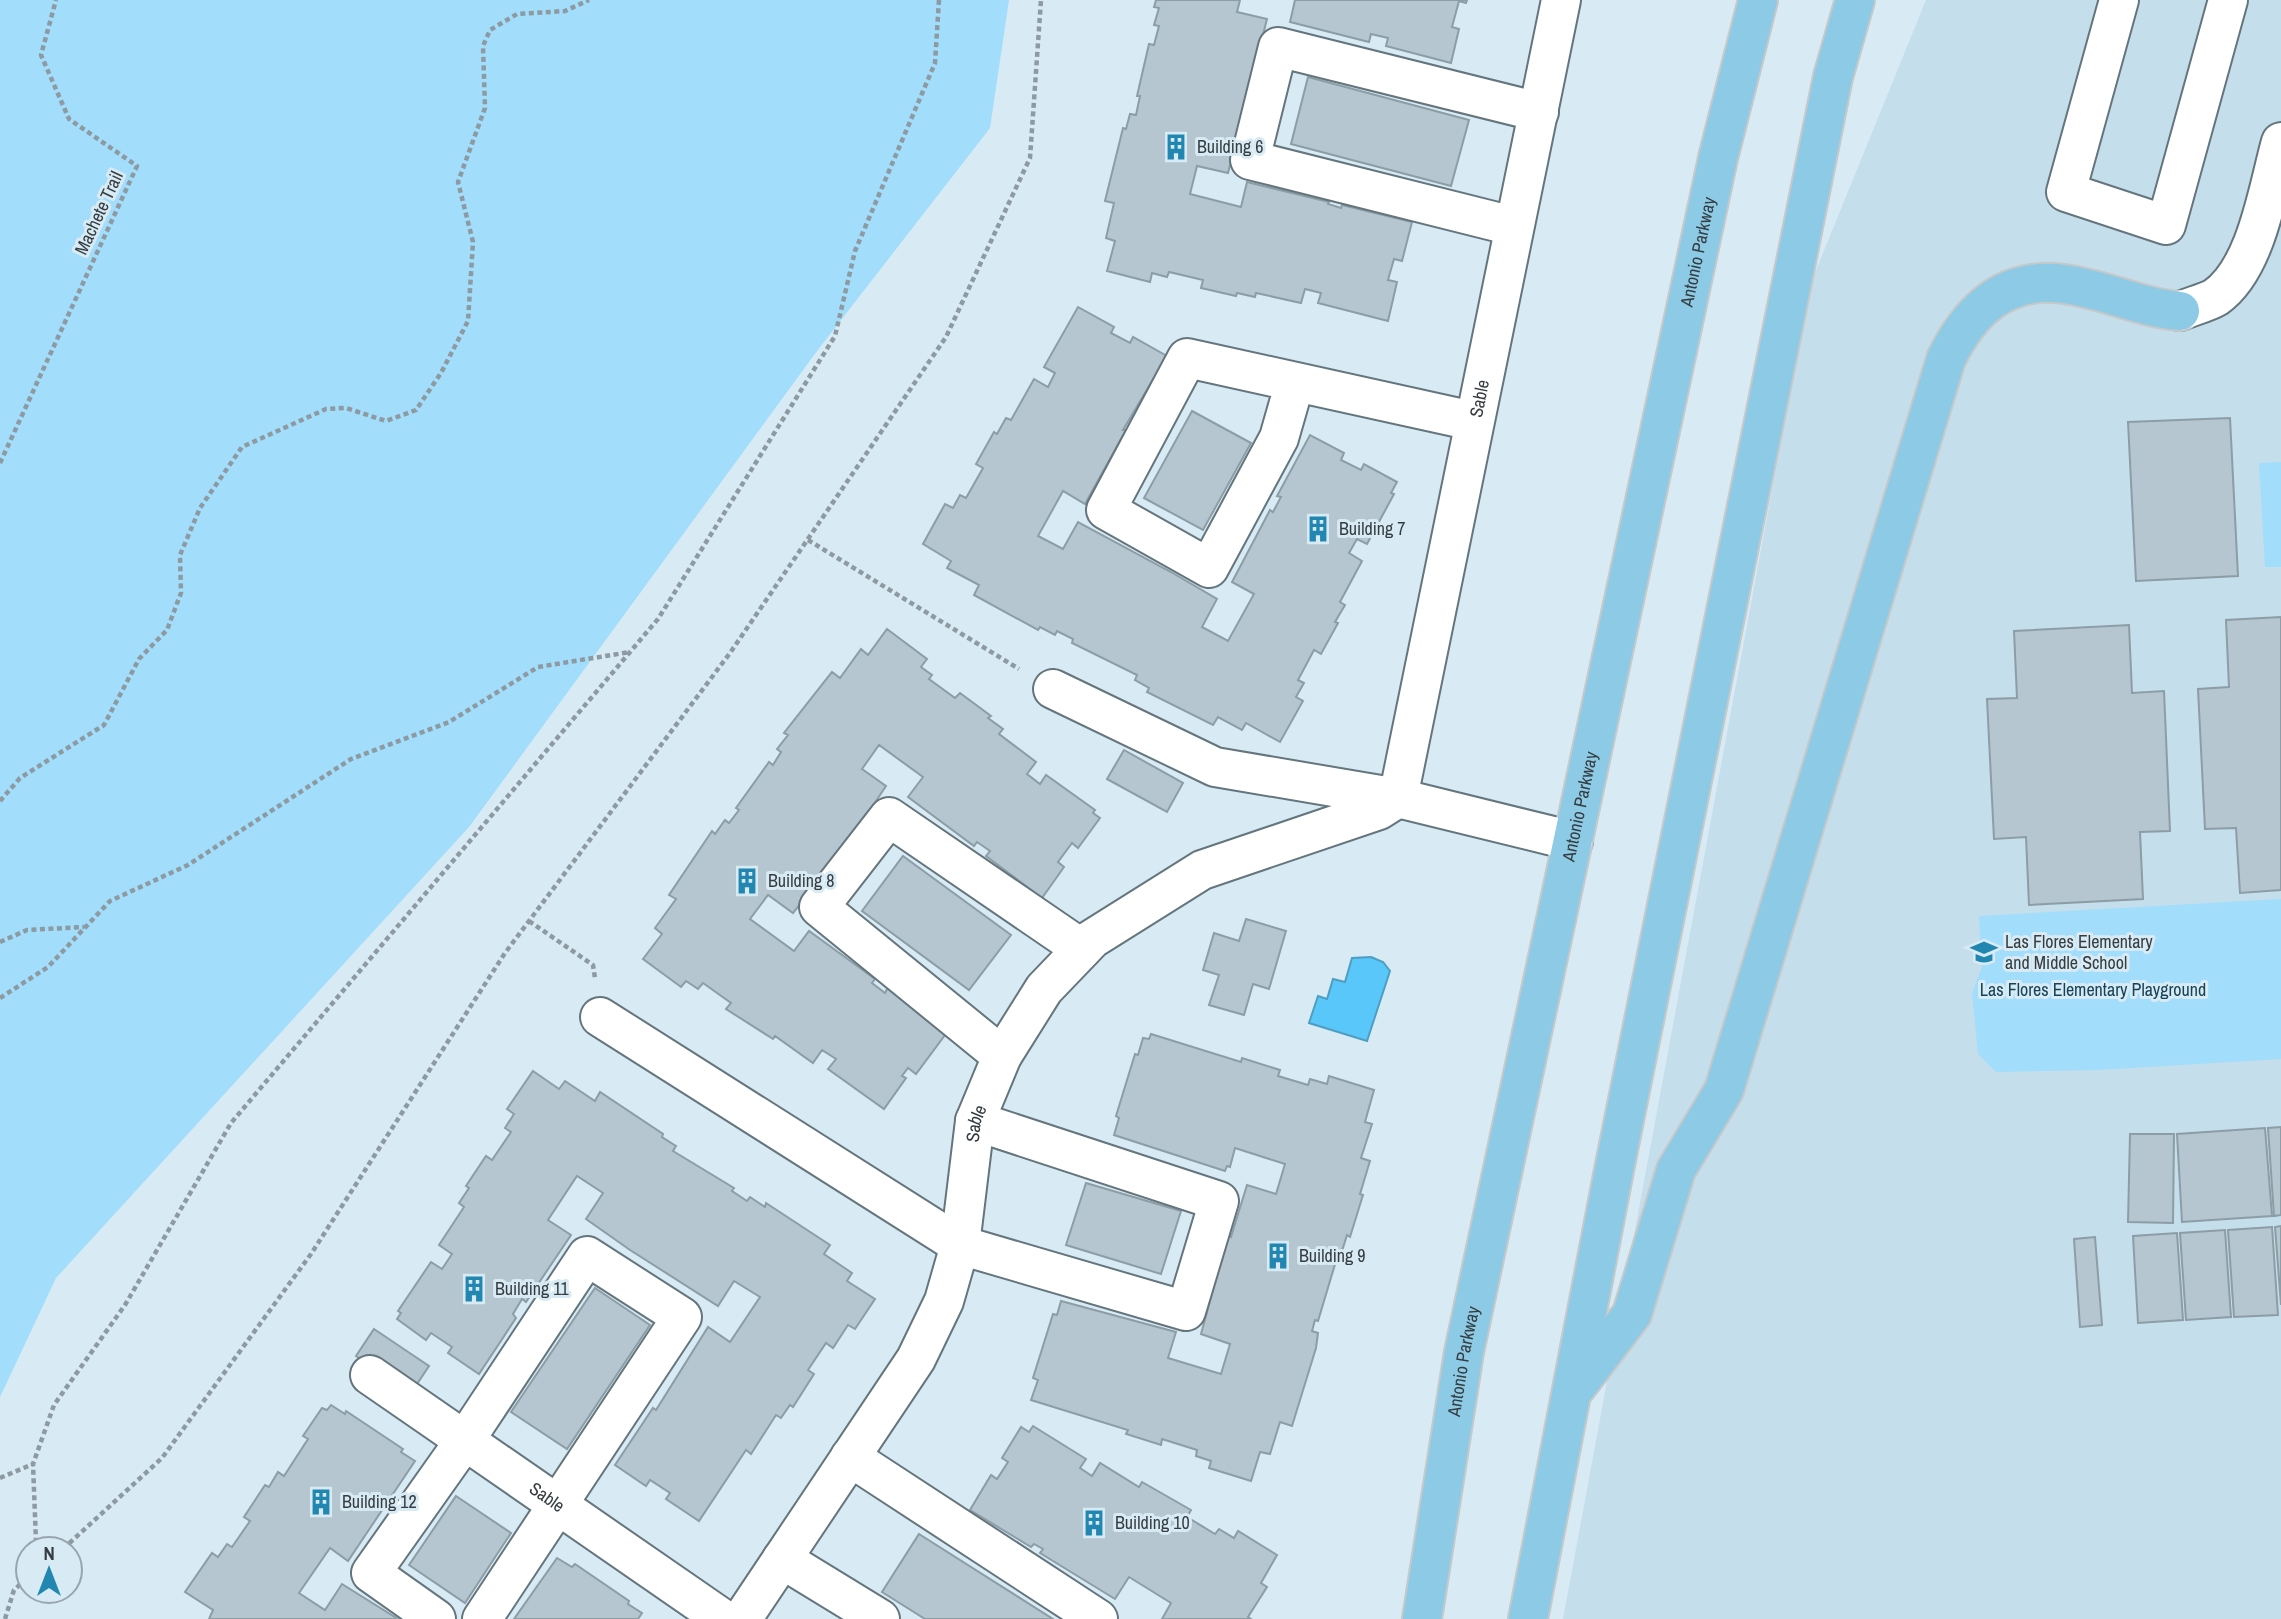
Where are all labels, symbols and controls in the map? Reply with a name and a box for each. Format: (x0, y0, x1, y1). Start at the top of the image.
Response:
building icon: Building 6 (1161, 132, 1191, 162)
place label: Building 6 (1197, 134, 1263, 159)
street label: Machete Trail (68, 167, 129, 259)
street label: Antonio Parkway (1673, 194, 1722, 310)
street label: Sable (1463, 378, 1495, 420)
building icon: Building 7 (1303, 514, 1333, 544)
place label: Building 7 (1339, 516, 1405, 541)
street label: Antonio Parkway (1556, 749, 1604, 865)
building icon: Building 8 (732, 866, 762, 896)
place label: Building 8 (768, 868, 834, 893)
place label: Las Flores Elementary and Middle School (2005, 929, 2153, 975)
school or university icon: Las Flores Elementary and Middle School (1969, 937, 1999, 967)
park label: Las Flores Elementary Playground (1980, 977, 2206, 1002)
street label: Sable (960, 1101, 992, 1144)
building icon: Building 9 (1263, 1241, 1293, 1271)
place label: Building 9 (1299, 1243, 1365, 1268)
building icon: Building 11 (459, 1274, 489, 1304)
place label: Building 11 (495, 1276, 569, 1301)
street label: Antonio Parkway (1441, 1303, 1486, 1419)
street label: Sable (524, 1476, 570, 1518)
building icon: Building 12 (306, 1487, 336, 1517)
place label: Building 12 (342, 1489, 417, 1514)
building icon: Building 10 (1079, 1508, 1109, 1538)
place label: Building 10 (1115, 1510, 1190, 1535)
north arrow (14, 1535, 84, 1605)
text: N (43, 1540, 55, 1566)

